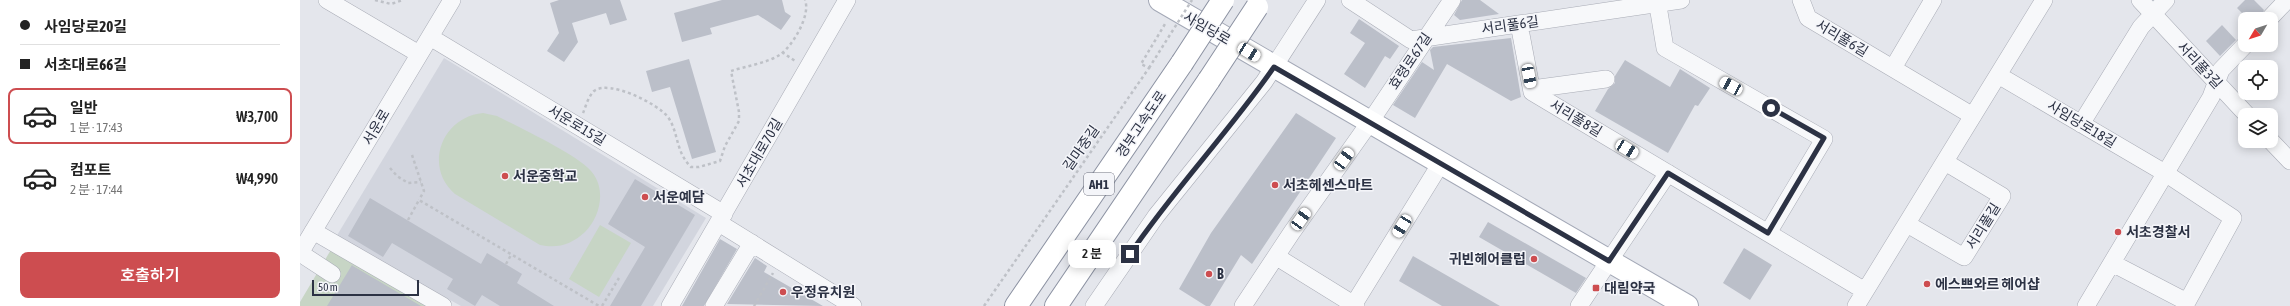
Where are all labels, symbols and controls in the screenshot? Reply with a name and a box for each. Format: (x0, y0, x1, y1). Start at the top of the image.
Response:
street label: 사임당로 (1181, 8, 1233, 48)
north arrow (2238, 12, 2278, 52)
map controls (2238, 12, 2278, 148)
street label: 서리풀6길 (1480, 13, 1540, 37)
street label: 서리풀6길 (1813, 16, 1871, 60)
text: 사임당로20길 (44, 18, 127, 35)
street label: 효령로67길 (1385, 30, 1435, 92)
street label: 서리풀3길 (2174, 38, 2226, 92)
car (1236, 41, 1262, 63)
text: 서초대로66길 (44, 56, 127, 73)
button: locate (2238, 60, 2278, 100)
car (1521, 63, 1537, 89)
car (1718, 75, 1744, 97)
street label: 경부고속도로 (1113, 87, 1169, 161)
street label: 서리풀8길 (1547, 96, 1605, 140)
street label: 사임당로18길 (2045, 97, 2119, 151)
icon: car (22, 98, 58, 134)
text: 일반 (70, 99, 98, 116)
route start (1762, 99, 1780, 117)
street label: 서운로15길 (545, 101, 609, 149)
street label: 서운로 (359, 106, 393, 148)
text: ₩3,700 (236, 108, 278, 125)
button: layers (2238, 108, 2278, 148)
street label: 서초대로70길 (733, 115, 785, 191)
text: 1 분 · 17:43 (70, 120, 123, 135)
street label: 길마중길 (1060, 122, 1102, 174)
car (1614, 138, 1640, 160)
car (1332, 146, 1356, 172)
icon: car (22, 160, 58, 196)
text: 컴포트 (70, 161, 111, 178)
place label: 서운중학교 (513, 168, 578, 184)
text: ₩4,990 (236, 170, 278, 187)
marker: 서운중학교 (500, 171, 510, 181)
road number: AH1 (1084, 173, 1114, 195)
place label: 서초헤센스마트 (1283, 177, 1373, 193)
marker: 서초헤센스마트 (1270, 180, 1280, 190)
text: 2 분 · 17:44 (70, 182, 123, 197)
place label: 서운예담 (653, 189, 705, 205)
marker: 서운예담 (640, 192, 650, 202)
street label: 서리풀길 (1963, 200, 2003, 252)
car (1289, 206, 1313, 232)
car (1391, 213, 1413, 239)
place label: 서초경찰서 (2126, 224, 2190, 240)
marker: 서초경찰서 (2113, 227, 2123, 237)
callout: 2 분 (1068, 240, 1116, 268)
route end (1121, 245, 1139, 263)
text: 2 분 (1082, 246, 1102, 261)
place label: 귀빈헤어클럽 (1449, 251, 1526, 267)
button: 호출하기 (20, 252, 280, 298)
marker: 귀빈헤어클럽 (1529, 254, 1539, 264)
place label: B (1217, 266, 1224, 282)
marker: B (1204, 269, 1214, 279)
place label: 에스쁘와르 헤어샵 (1935, 276, 2040, 292)
scale bar (312, 278, 419, 297)
marker: 에스쁘와르 헤어샵 (1922, 279, 1932, 289)
place label: 대림약국 (1604, 280, 1656, 296)
text: 50 m (318, 281, 338, 293)
marker: 대림약국 (1591, 283, 1601, 293)
place label: 우정유치원 (791, 284, 855, 300)
marker: 우정유치원 (778, 287, 788, 297)

